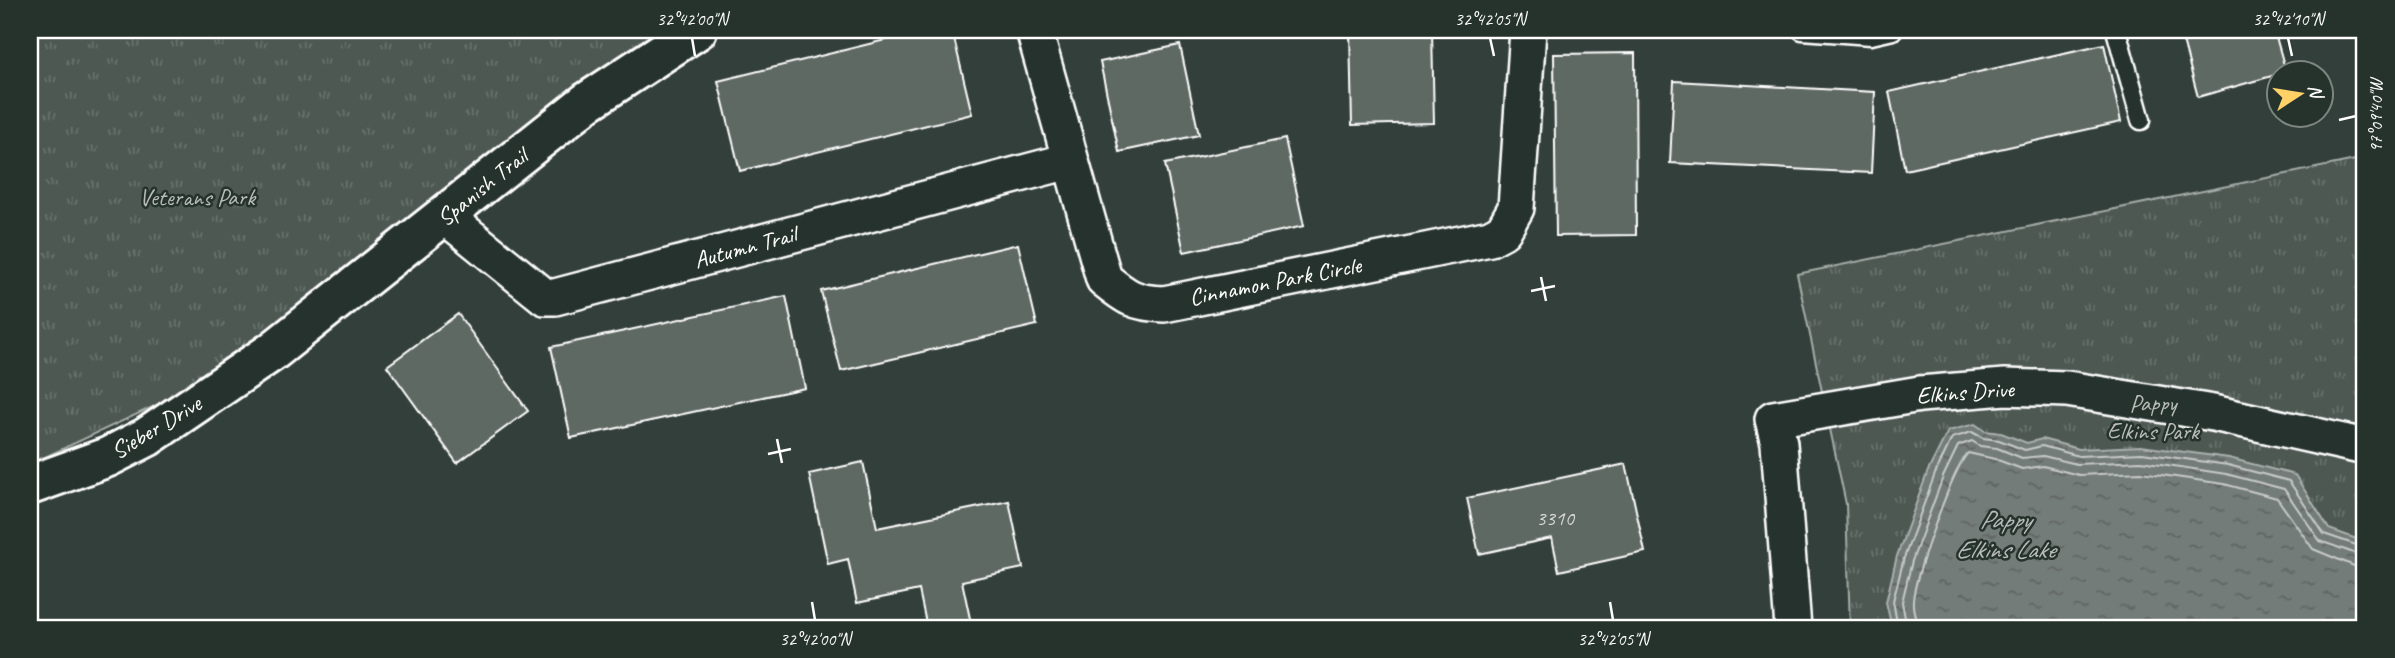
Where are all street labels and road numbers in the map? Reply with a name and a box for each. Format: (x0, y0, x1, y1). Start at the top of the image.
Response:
street label: Spanish Trail (430, 139, 537, 233)
street label: Autumn Trail (690, 218, 803, 275)
street label: Cinnamon Park Circle (1187, 249, 1366, 312)
street label: Elkins Drive (1915, 373, 2017, 410)
street label: Sieber Drive (105, 387, 209, 466)

